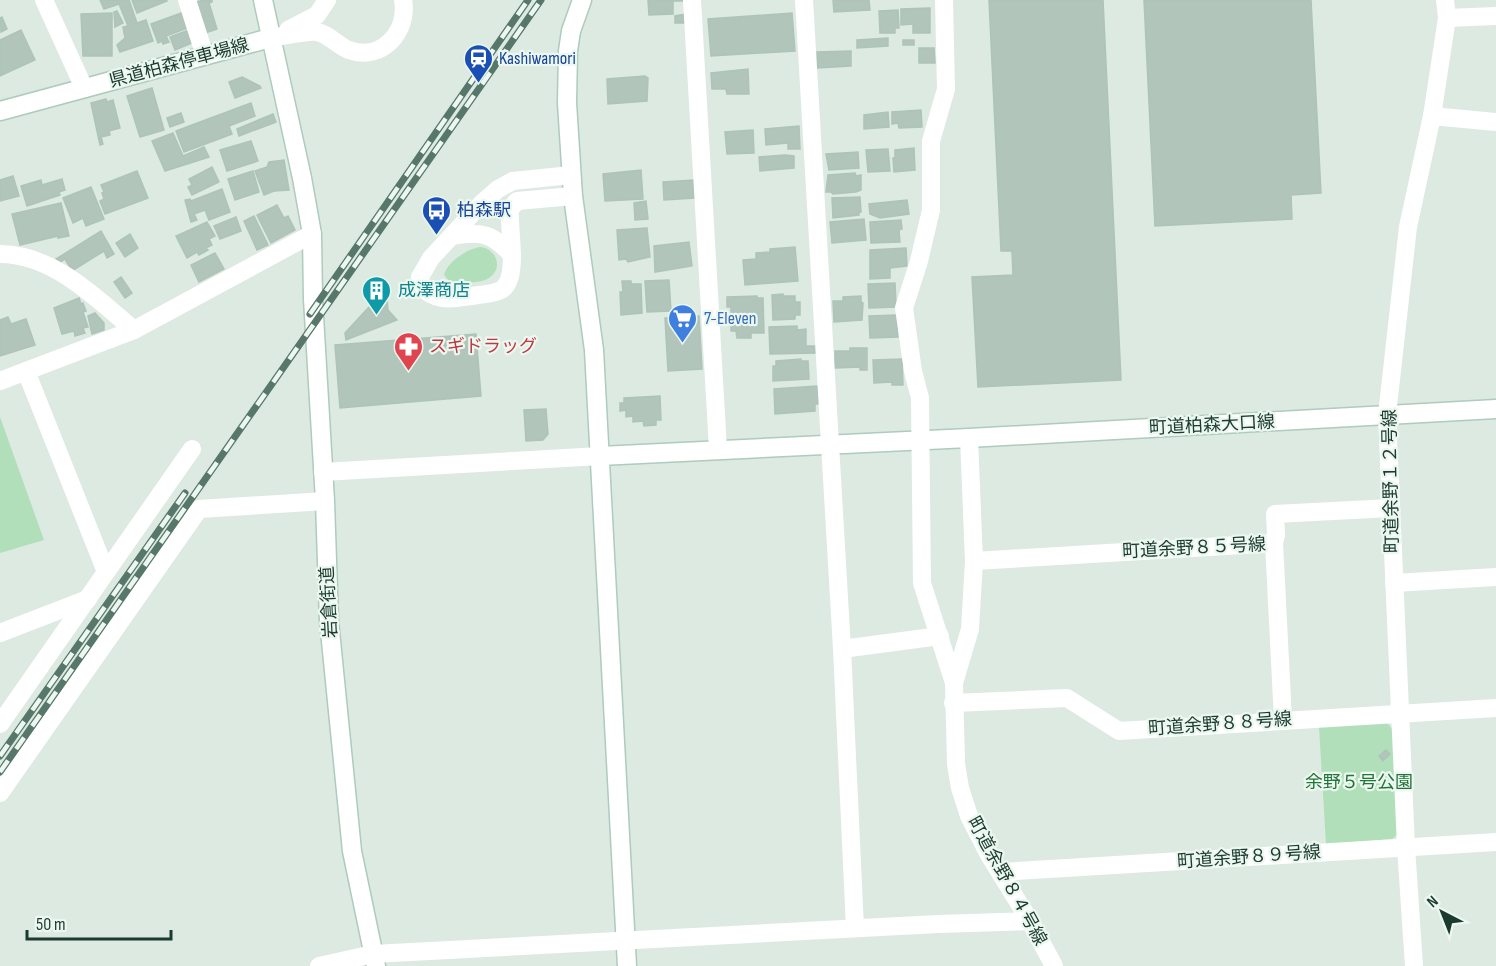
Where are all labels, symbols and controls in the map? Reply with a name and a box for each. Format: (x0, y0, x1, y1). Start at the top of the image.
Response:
street label: 県道柏森停車場線 (107, 34, 251, 92)
station icon: Kashiwamori (462, 42, 494, 84)
place label: Kashiwamori (499, 48, 576, 69)
bus stop icon: 柏森駅 (420, 194, 452, 236)
place label: 柏森駅 (457, 200, 511, 221)
building icon: 成澤商店 (361, 274, 393, 316)
place label: 成澤商店 (398, 280, 470, 301)
supermarket icon: 7-Eleven (667, 302, 699, 344)
place label: 7-Eleven (704, 308, 757, 329)
pharmacy icon: スギドラッグ (392, 330, 424, 372)
place label: スギドラッグ (429, 336, 537, 357)
street label: 町道余野１２号線 (1379, 409, 1403, 553)
street label: 町道柏森大口線 (1149, 411, 1275, 439)
street label: 町道余野８５号線 (1122, 534, 1266, 562)
street label: 岩倉街道 (317, 565, 341, 639)
street label: 町道余野８８号線 (1147, 709, 1293, 739)
park label: 余野５号公園 (1305, 772, 1413, 793)
street label: 町道余野８４号線 (963, 813, 1051, 949)
street label: 町道余野８９号線 (1176, 842, 1322, 872)
north arrow (1412, 882, 1472, 942)
text: N (1423, 892, 1442, 912)
scale bar (27, 903, 171, 941)
text: 50 m (36, 914, 66, 935)

